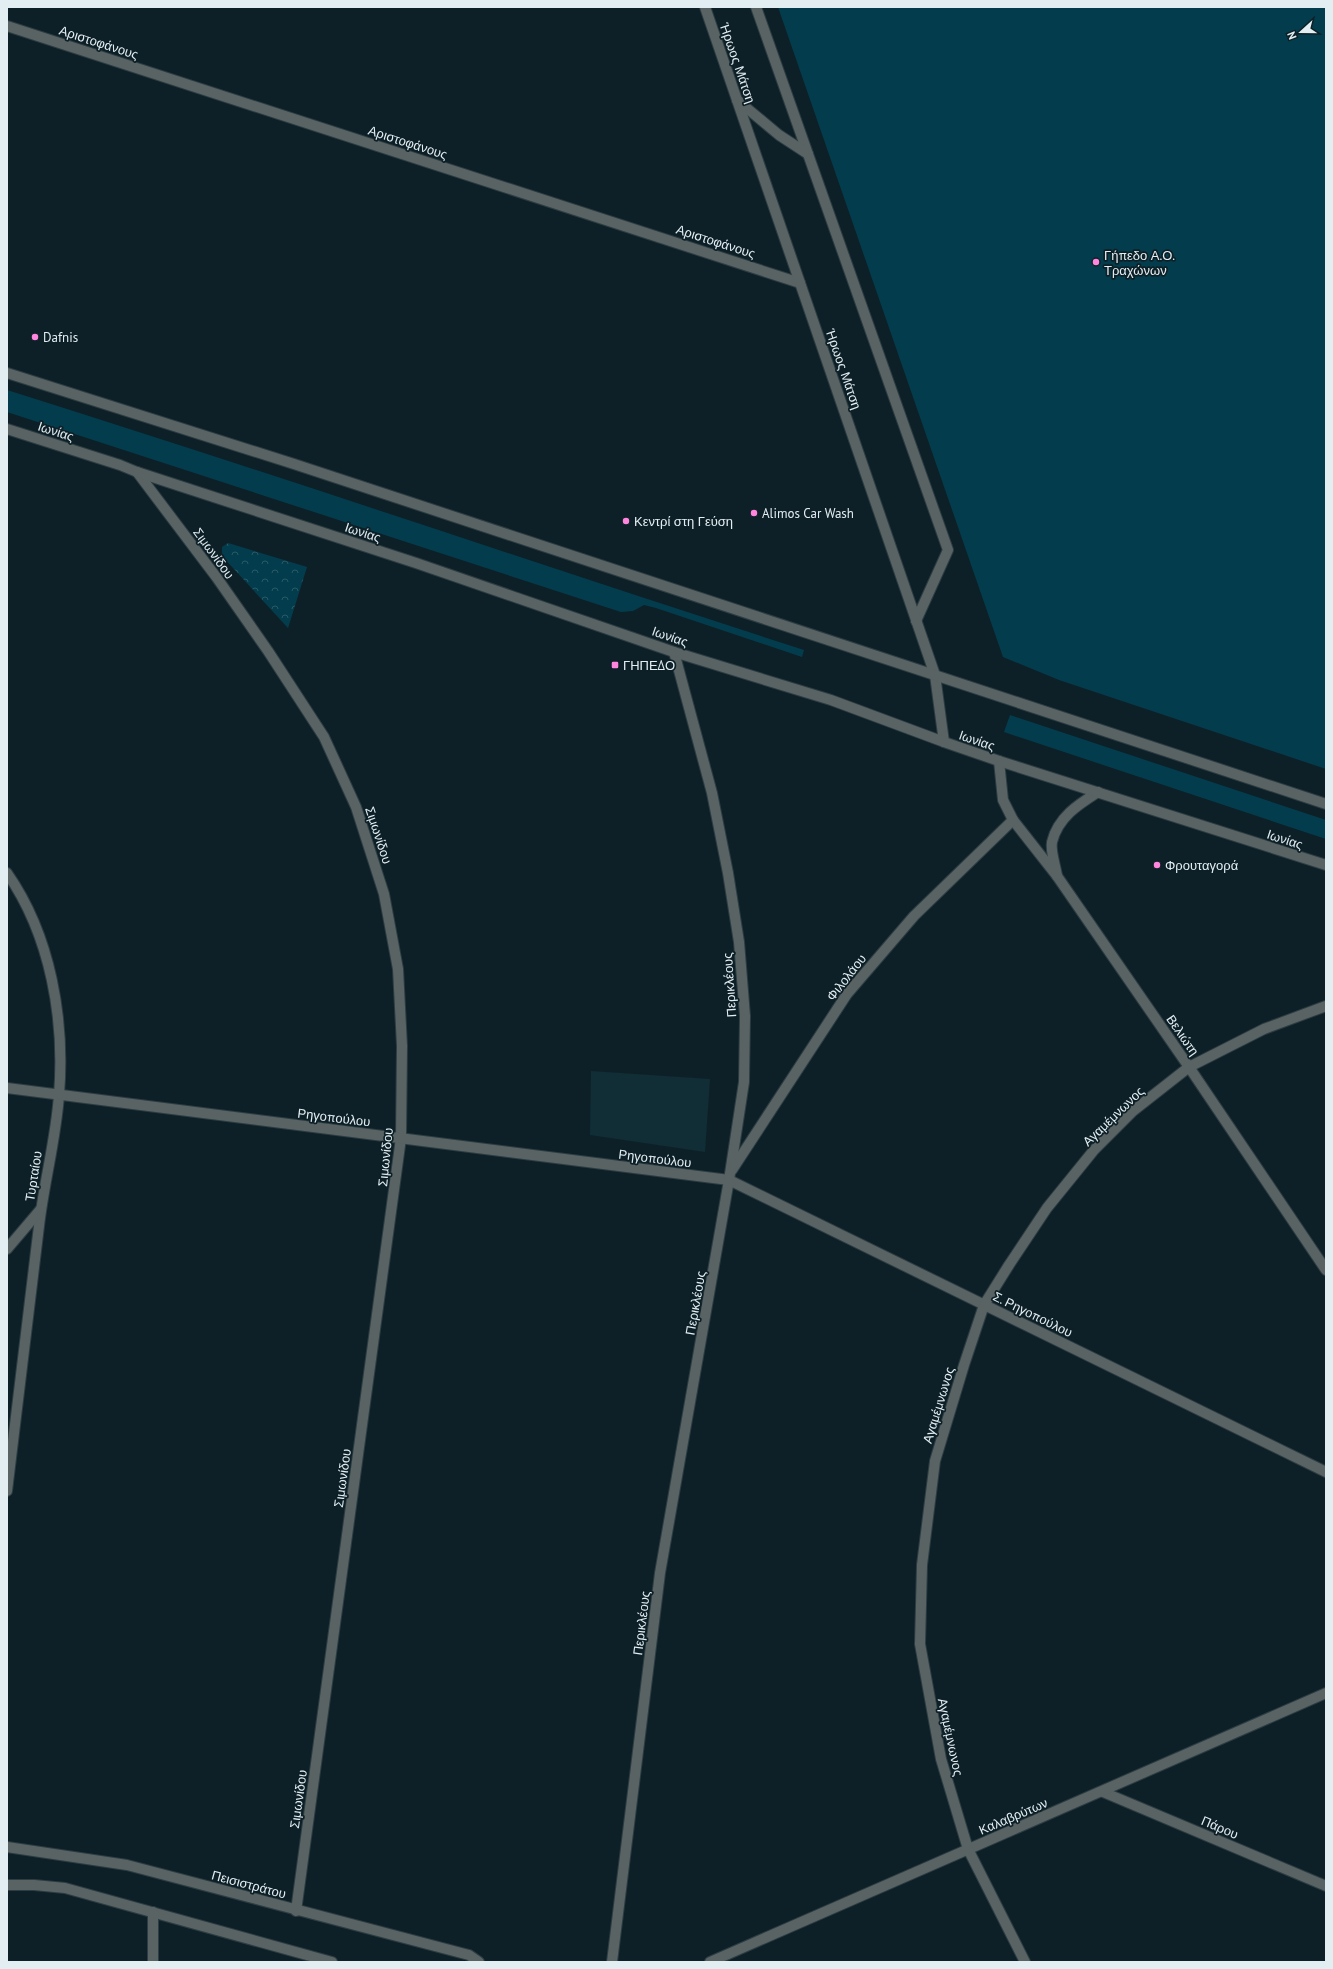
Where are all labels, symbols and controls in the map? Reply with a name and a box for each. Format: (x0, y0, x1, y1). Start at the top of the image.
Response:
north arrow (1281, 12, 1321, 52)
street label: Ήρωος Μάτση (715, 20, 759, 106)
street label: Αριστοφάνους (57, 22, 141, 63)
text: N (1284, 30, 1299, 41)
street label: Αριστοφάνους (366, 122, 450, 163)
street label: Αριστοφάνους (674, 221, 758, 262)
place label: Γήπεδο Α.Ο. Τραχώνων (1104, 247, 1175, 279)
marker: Γήπεδο Α.Ο. Τραχώνων (1091, 257, 1101, 267)
street label: Ήρωος Μάτση (821, 326, 865, 412)
place label: Dafnis (43, 329, 78, 346)
marker: Dafnis (30, 332, 40, 342)
street label: Ιωνίας (36, 418, 76, 445)
place label: Alimos Car Wash (762, 505, 854, 522)
marker: Alimos Car Wash (749, 508, 759, 518)
place label: Κεντρί στη Γεύση (634, 513, 733, 530)
marker: Κεντρί στη Γεύση (621, 516, 631, 526)
street label: Ιωνίας (343, 519, 383, 546)
street label: Σιμωνίδου (189, 524, 238, 582)
street label: Ιωνίας (650, 622, 690, 651)
place label: ΓΗΠΕΔΟ (623, 657, 675, 674)
marker: ΓΗΠΕΔΟ (610, 660, 620, 670)
street label: Ιωνίας (957, 726, 997, 755)
street label: Σιμωνίδου (361, 804, 396, 866)
street label: Ιωνίας (1265, 826, 1305, 853)
place label: Φρουταγορά (1165, 857, 1239, 874)
marker: Φρουταγορά (1152, 860, 1162, 870)
street label: Φιλολάου (823, 951, 870, 1004)
street label: Περικλέους (719, 952, 740, 1018)
street label: Βελιώτη (1162, 1011, 1203, 1059)
street label: Αγαμέμνωνος (1079, 1083, 1148, 1150)
street label: Ρηγοπούλου (297, 1105, 371, 1130)
street label: Σιμωνίδου (374, 1127, 397, 1187)
street label: Ρηγοπούλου (618, 1146, 692, 1171)
street label: Τυρταίου (21, 1150, 46, 1203)
street label: Περικλέους (681, 1270, 709, 1337)
street label: Σ. Ρηγοπούλου (990, 1288, 1075, 1341)
street label: Αγαμέμνωνος (919, 1365, 958, 1446)
street label: Σιμωνίδου (330, 1448, 355, 1509)
street label: Περικλέους (629, 1590, 654, 1656)
street label: Αγαμέμνωνος (934, 1697, 967, 1778)
street label: Σιμωνίδου (286, 1769, 311, 1830)
street label: Καλαβρύτων (976, 1794, 1050, 1839)
street label: Πάρου (1199, 1812, 1241, 1843)
street label: Πεισιστράτου (210, 1866, 288, 1903)

